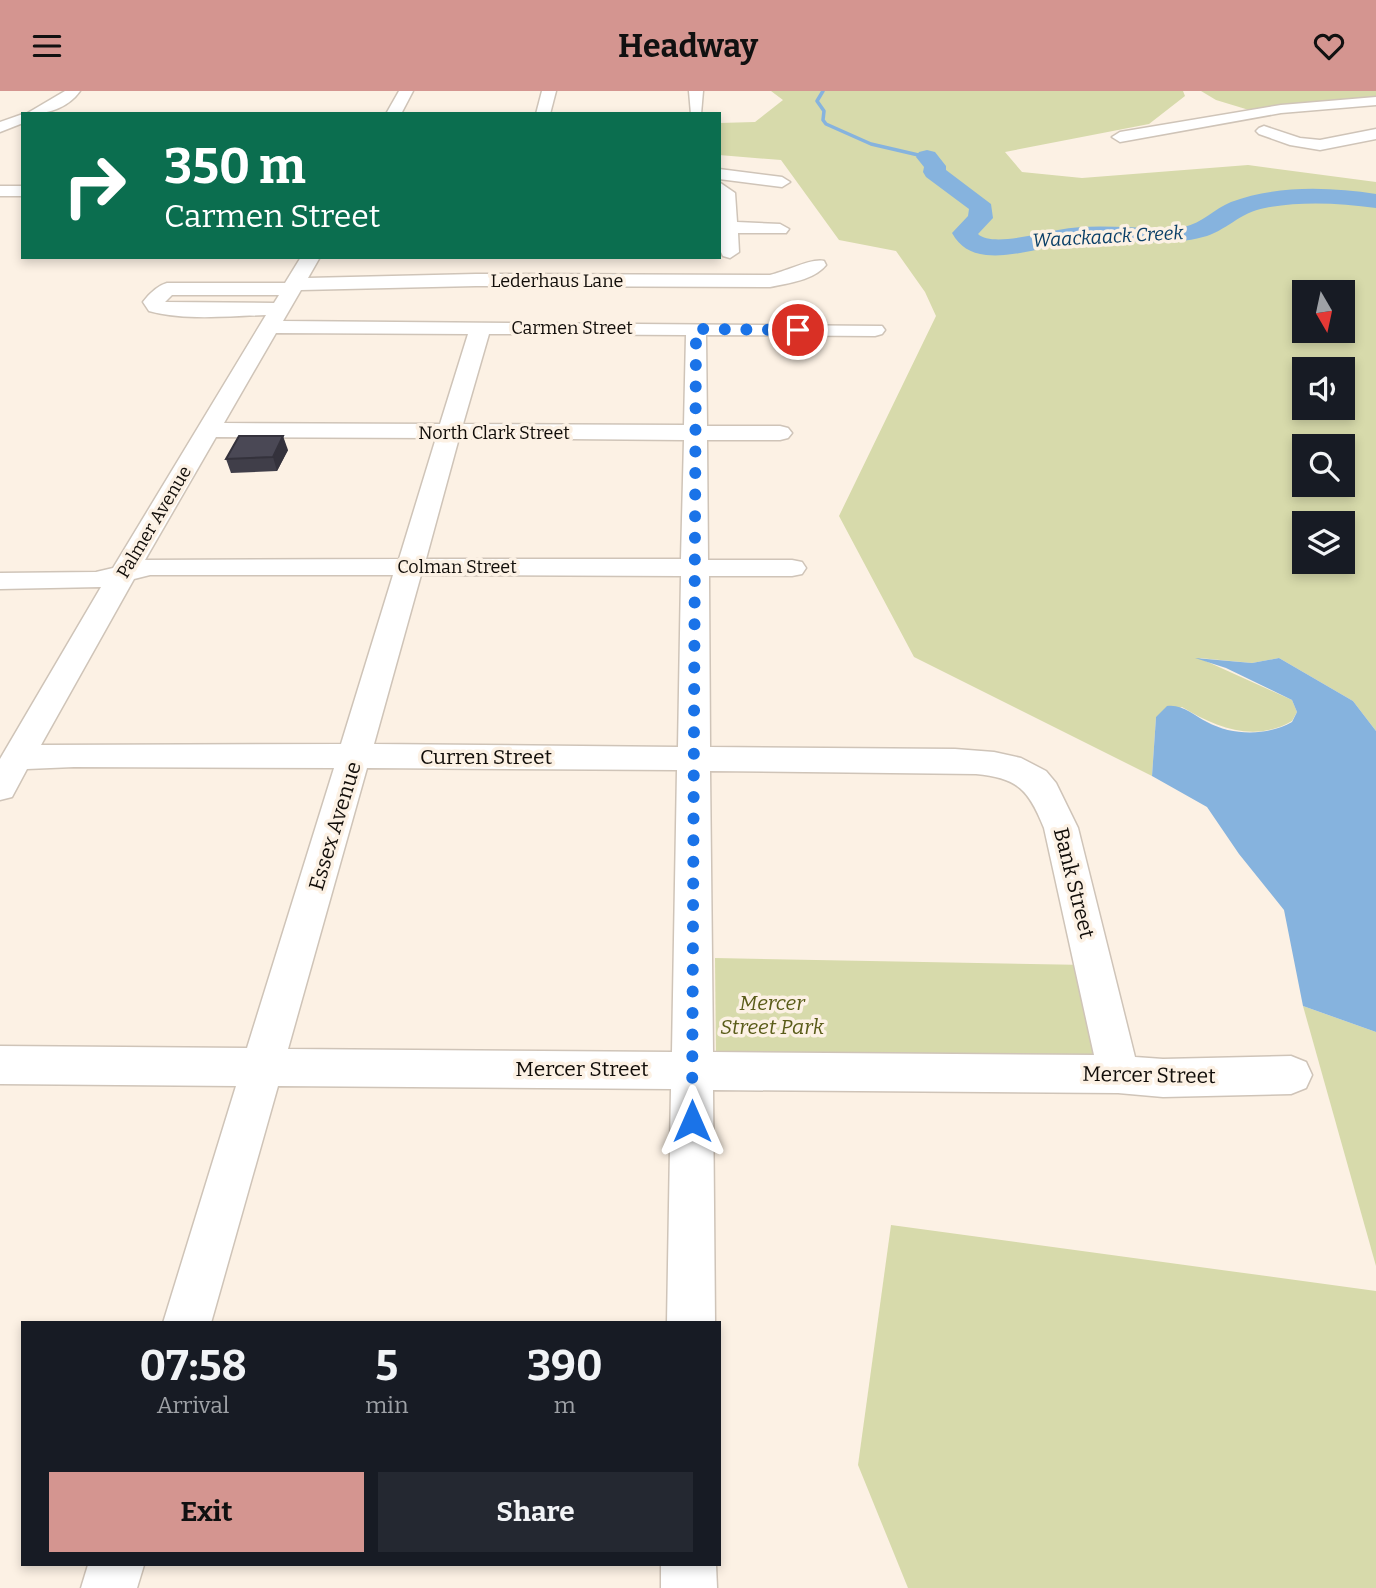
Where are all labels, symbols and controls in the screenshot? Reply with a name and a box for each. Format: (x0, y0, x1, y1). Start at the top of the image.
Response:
icon: menu (28, 27, 66, 65)
text: Headway (618, 27, 758, 65)
icon: heart (1310, 27, 1348, 65)
text: 350 m (164, 137, 306, 196)
icon: right (49, 140, 140, 231)
text: Carmen Street (164, 197, 380, 235)
water label: Waackaack Creek (1032, 221, 1185, 252)
street label: Lederhaus Lane (491, 270, 623, 292)
north arrow (1292, 280, 1354, 343)
map controls (1292, 280, 1355, 574)
pin (768, 300, 828, 360)
icon: arrive (779, 311, 817, 349)
street label: Carmen Street (511, 317, 633, 339)
button: sound (1292, 357, 1355, 420)
street label: North Clark Street (418, 422, 570, 444)
button: search (1292, 434, 1355, 497)
street label: Palmer Avenue (112, 462, 196, 582)
button: layers (1292, 511, 1355, 574)
street label: Colman Street (397, 556, 517, 578)
street label: Curren Street (420, 744, 552, 770)
street label: Essex Avenue (303, 759, 367, 893)
street label: Bank Street (1048, 825, 1100, 941)
park label: Mercer Street Park (720, 990, 825, 1040)
street label: Mercer Street (515, 1056, 649, 1082)
street label: Mercer Street (1082, 1061, 1216, 1089)
position arrow (655, 1084, 729, 1158)
text: 07:58 (139, 1341, 247, 1391)
text: 5 (375, 1341, 398, 1391)
text: 390 (527, 1341, 603, 1391)
text: Arrival (157, 1391, 230, 1419)
text: min (365, 1391, 408, 1419)
text: m (554, 1391, 576, 1419)
button: Exit (49, 1472, 364, 1552)
button: Share (378, 1472, 693, 1552)

